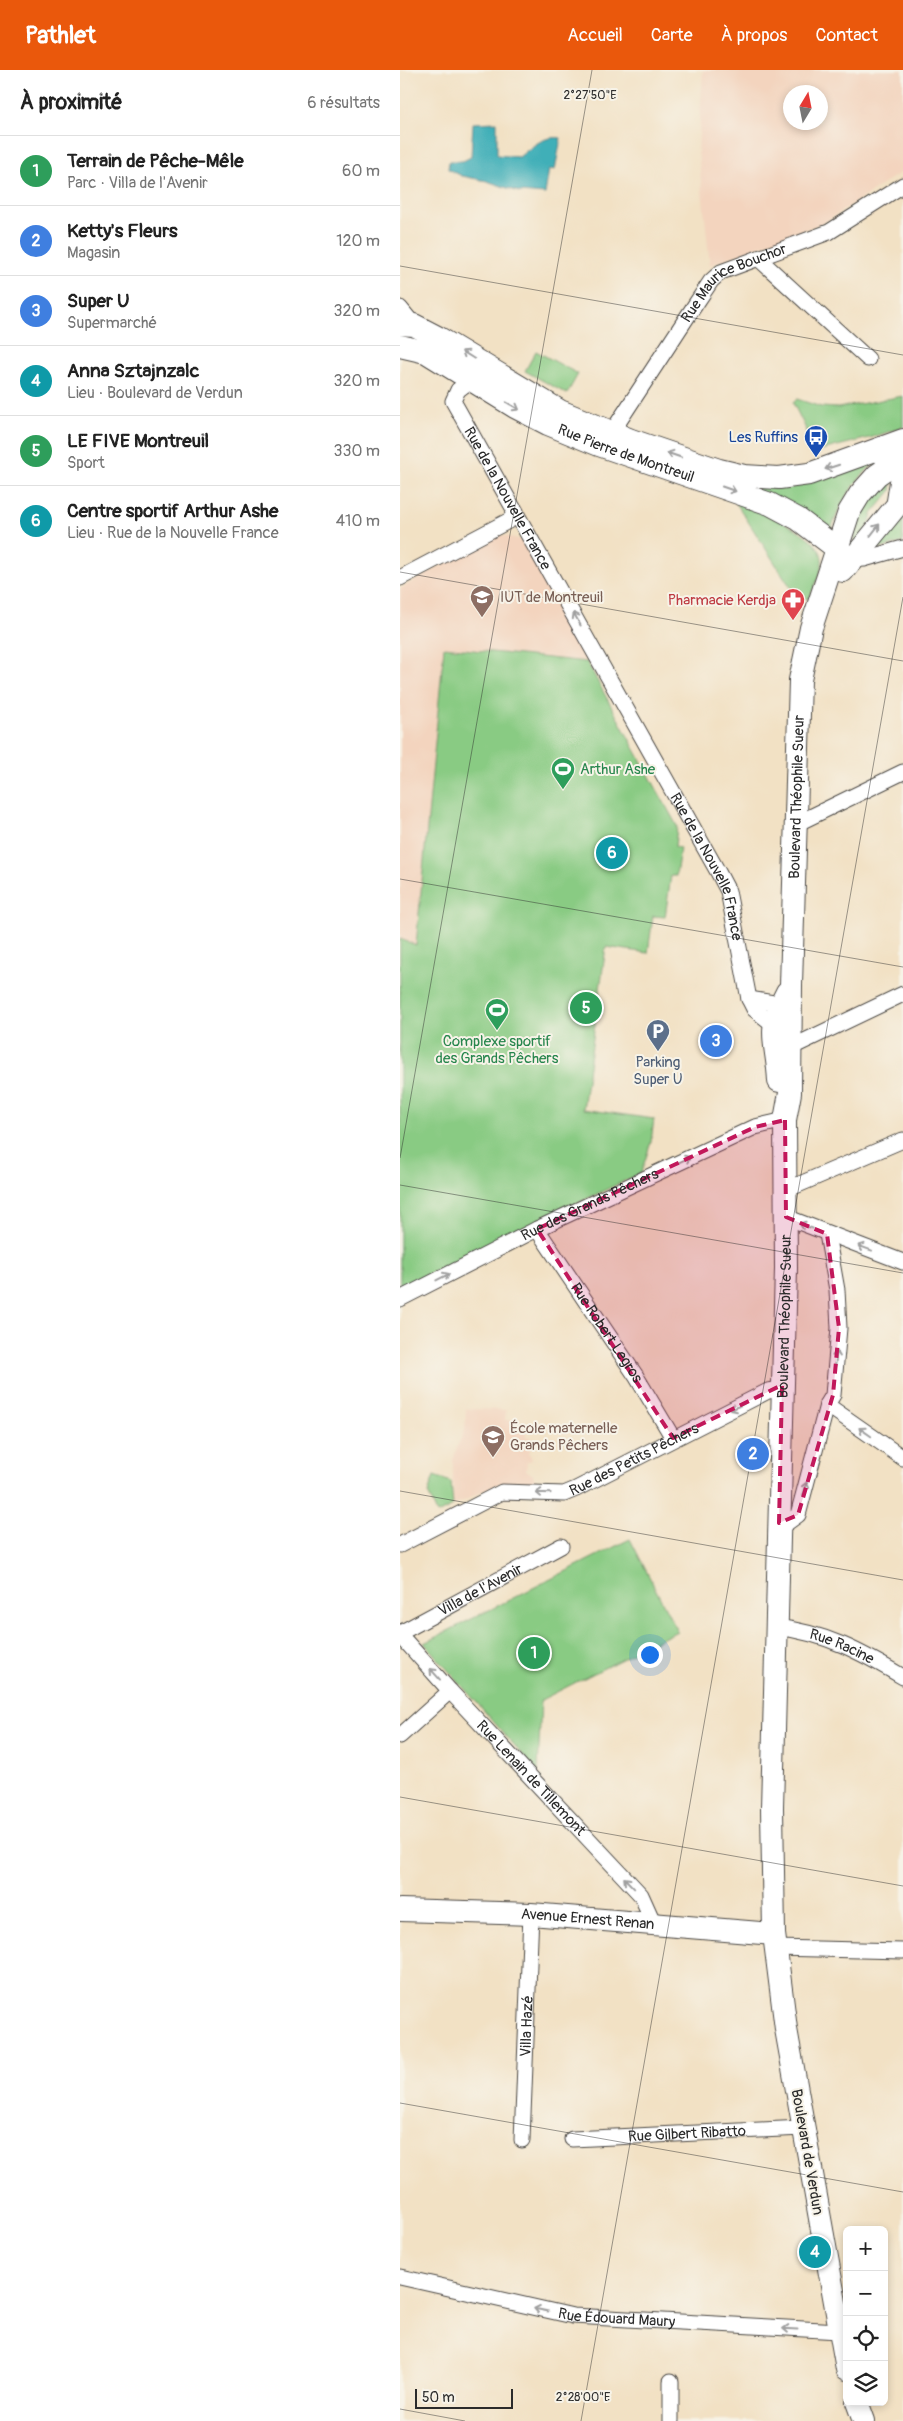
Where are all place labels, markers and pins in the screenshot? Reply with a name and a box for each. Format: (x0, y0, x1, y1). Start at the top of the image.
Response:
bus stop icon: Les Ruffins (803, 424, 829, 458)
place label: Les Ruffins (729, 428, 798, 447)
school or university icon: IUT de Montreuil (469, 584, 495, 618)
pharmacy icon: Pharmacie Kerdja (780, 587, 806, 621)
place label: IUT de Montreuil (500, 588, 603, 607)
place label: Pharmacie Kerdja (668, 591, 776, 610)
sports icon: Arthur Ashe (550, 756, 576, 790)
place label: Arthur Ashe (580, 760, 656, 779)
pin: 6 (596, 834, 628, 872)
pin: 5 (570, 989, 602, 1027)
sports icon: Complexe sportif des Grands Pêchers (484, 997, 510, 1031)
parking icon: Parking Super U (645, 1018, 671, 1052)
pin: 3 (700, 1022, 732, 1060)
place label: Complexe sportif des Grands Pêchers (436, 1032, 559, 1068)
place label: Parking Super U (633, 1053, 683, 1089)
place label: École maternelle Grands Pêchers (510, 1419, 618, 1455)
school or university icon: École maternelle Grands Pêchers (480, 1424, 506, 1458)
pin: 2 (737, 1435, 769, 1473)
pin: 1 (518, 1634, 550, 1672)
pin: 4 (799, 2233, 831, 2271)

